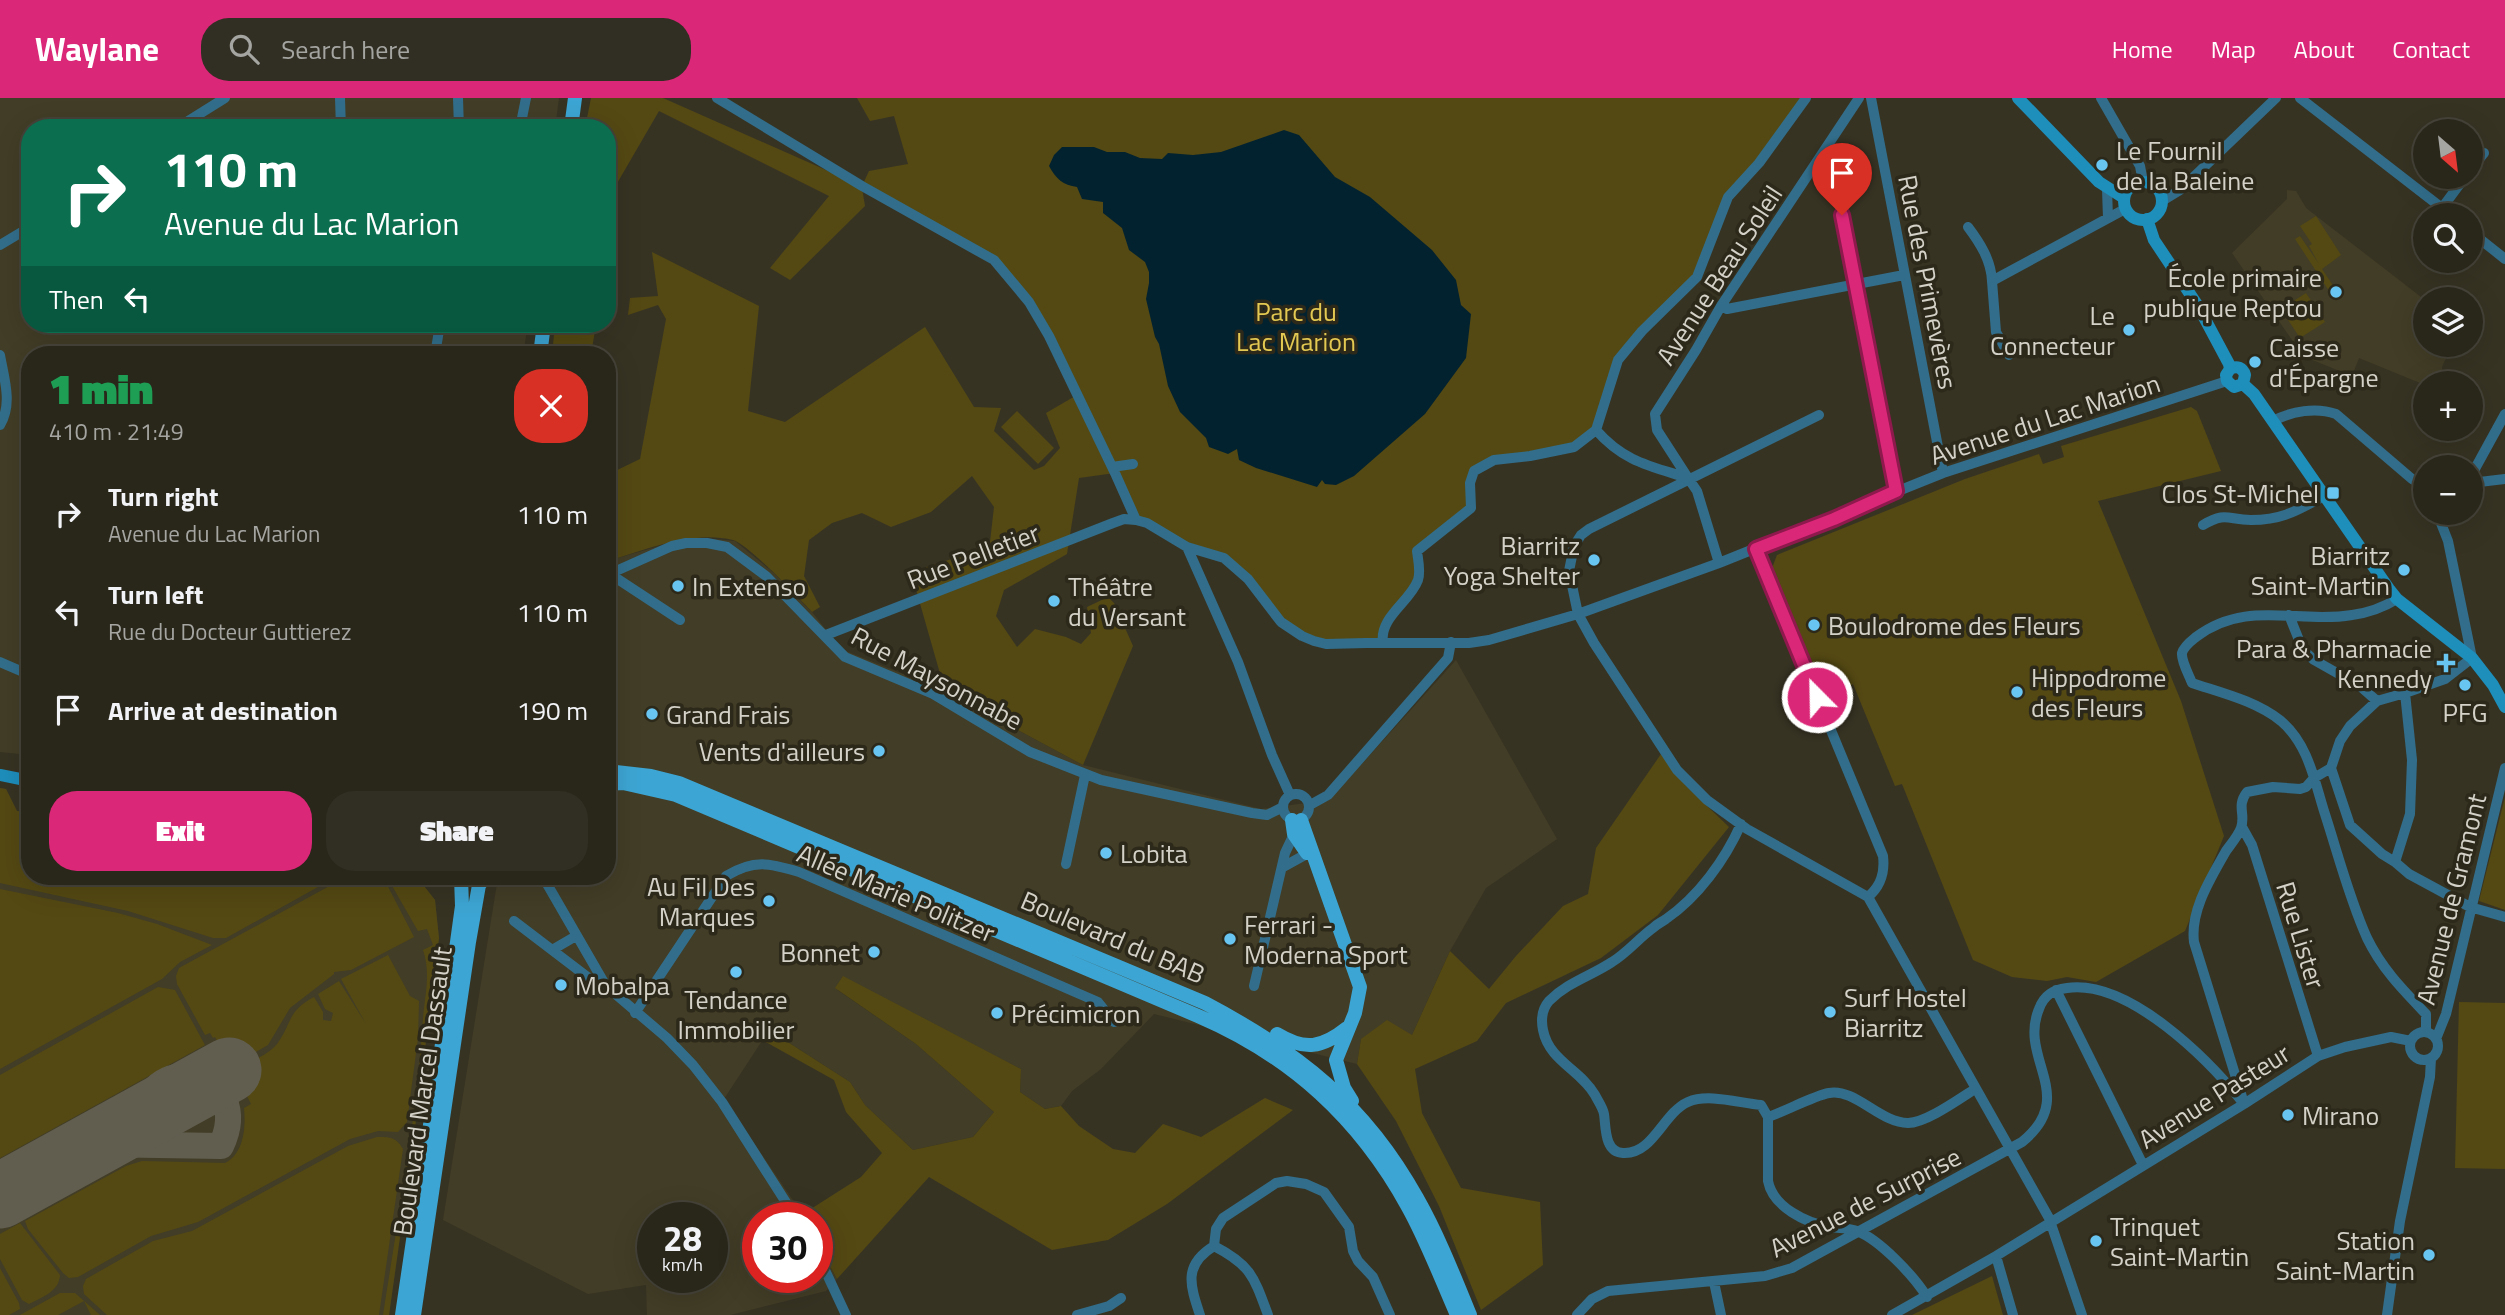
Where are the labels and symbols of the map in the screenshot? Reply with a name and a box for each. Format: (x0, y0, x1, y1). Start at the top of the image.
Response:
north arrow (2413, 119, 2483, 189)
place label: Le Fournil de la Baleine (2116, 131, 2254, 200)
pin (1812, 143, 1872, 215)
marker: Le Fournil de la Baleine (2094, 157, 2110, 173)
street label: Rue des Primevères (1888, 172, 1968, 392)
street label: Avenue Beau Soleil (1646, 177, 1792, 373)
place label: École primaire publique Reptou (2144, 258, 2322, 327)
marker: École primaire publique Reptou (2328, 284, 2344, 300)
park label: Parc du Lac Marion (1236, 292, 1356, 361)
place label: Le Connecteur (1990, 296, 2115, 365)
marker: Le Connecteur (2121, 322, 2137, 338)
place label: Caisse d'Épargne (2269, 328, 2379, 397)
marker: Caisse d'Épargne (2247, 354, 2263, 370)
street label: Avenue du Lac Marion (1925, 363, 2165, 475)
place label: Clos St-Michel (2162, 474, 2319, 513)
marker: Clos St-Michel (2325, 485, 2341, 501)
street label: Rue Pelletier (901, 513, 1045, 599)
place label: Biarritz Yoga Shelter (1444, 526, 1580, 595)
place label: Biarritz Saint-Martin (2251, 536, 2390, 605)
marker: Biarritz Yoga Shelter (1586, 552, 1602, 568)
marker: Biarritz Saint-Martin (2396, 562, 2412, 578)
place label: In Extenso (692, 567, 806, 606)
place label: Théâtre du Versant (1068, 567, 1186, 636)
marker: In Extenso (670, 578, 686, 594)
marker: Théâtre du Versant (1046, 593, 1062, 609)
place label: Boulodrome des Fleurs (1828, 606, 2081, 645)
street label: Rue Maysonnabe (844, 616, 1030, 740)
marker: Boulodrome des Fleurs (1806, 617, 1822, 633)
place label: Para & Pharmacie Kennedy (2236, 629, 2432, 698)
marker: Para & Pharmacie Kennedy (2438, 655, 2454, 671)
place label: Hippodrome des Fleurs (2031, 658, 2166, 727)
position arrow (1780, 660, 1854, 734)
marker: PFG (2457, 677, 2473, 693)
marker: Hippodrome des Fleurs (2009, 684, 2025, 700)
place label: PFG (2443, 693, 2487, 732)
place label: Grand Frais (666, 695, 790, 734)
marker: Grand Frais (644, 706, 660, 722)
place label: Vents d'ailleurs (699, 732, 865, 771)
marker: Vents d'ailleurs (871, 743, 887, 759)
street label: Avenue de Gramont (2406, 789, 2496, 1009)
street label: Allée Marie Politzer (791, 834, 1001, 952)
place label: Lobita (1120, 834, 1188, 873)
marker: Lobita (1098, 845, 1114, 861)
place label: Au Fil Des Marques (647, 867, 755, 936)
street label: Rue Lister (2266, 877, 2336, 993)
street label: Boulevard du BAB (1015, 881, 1211, 993)
marker: Au Fil Des Marques (761, 893, 777, 909)
place label: Ferrari - Moderna Sport (1244, 905, 1408, 974)
marker: Ferrari - Moderna Sport (1222, 931, 1238, 947)
place label: Bonnet (780, 933, 860, 972)
street label: Boulevard Marcel Dassault (382, 944, 462, 1238)
marker: Bonnet (866, 944, 882, 960)
marker: Tendance Immobilier (728, 964, 744, 980)
place label: Mobalpa (575, 966, 670, 1005)
marker: Mobalpa (553, 977, 569, 993)
place label: Surf Hostel Biarritz (1844, 978, 1967, 1047)
place label: Tendance Immobilier (678, 980, 794, 1049)
place label: Précimicron (1011, 994, 1141, 1033)
marker: Surf Hostel Biarritz (1822, 1004, 1838, 1020)
marker: Précimicron (989, 1005, 1005, 1021)
street label: Avenue Pasteur (2131, 1034, 2297, 1158)
place label: Mirano (2302, 1096, 2379, 1135)
marker: Mirano (2280, 1107, 2296, 1123)
street label: Avenue de Surprise (1763, 1137, 1967, 1267)
speed limit sign: 30 (742, 1202, 833, 1293)
place label: Trinquet Saint-Martin (2110, 1207, 2249, 1276)
place label: Station Saint-Martin (2276, 1221, 2415, 1290)
marker: Trinquet Saint-Martin (2088, 1233, 2104, 1249)
marker: Station Saint-Martin (2421, 1247, 2437, 1263)

